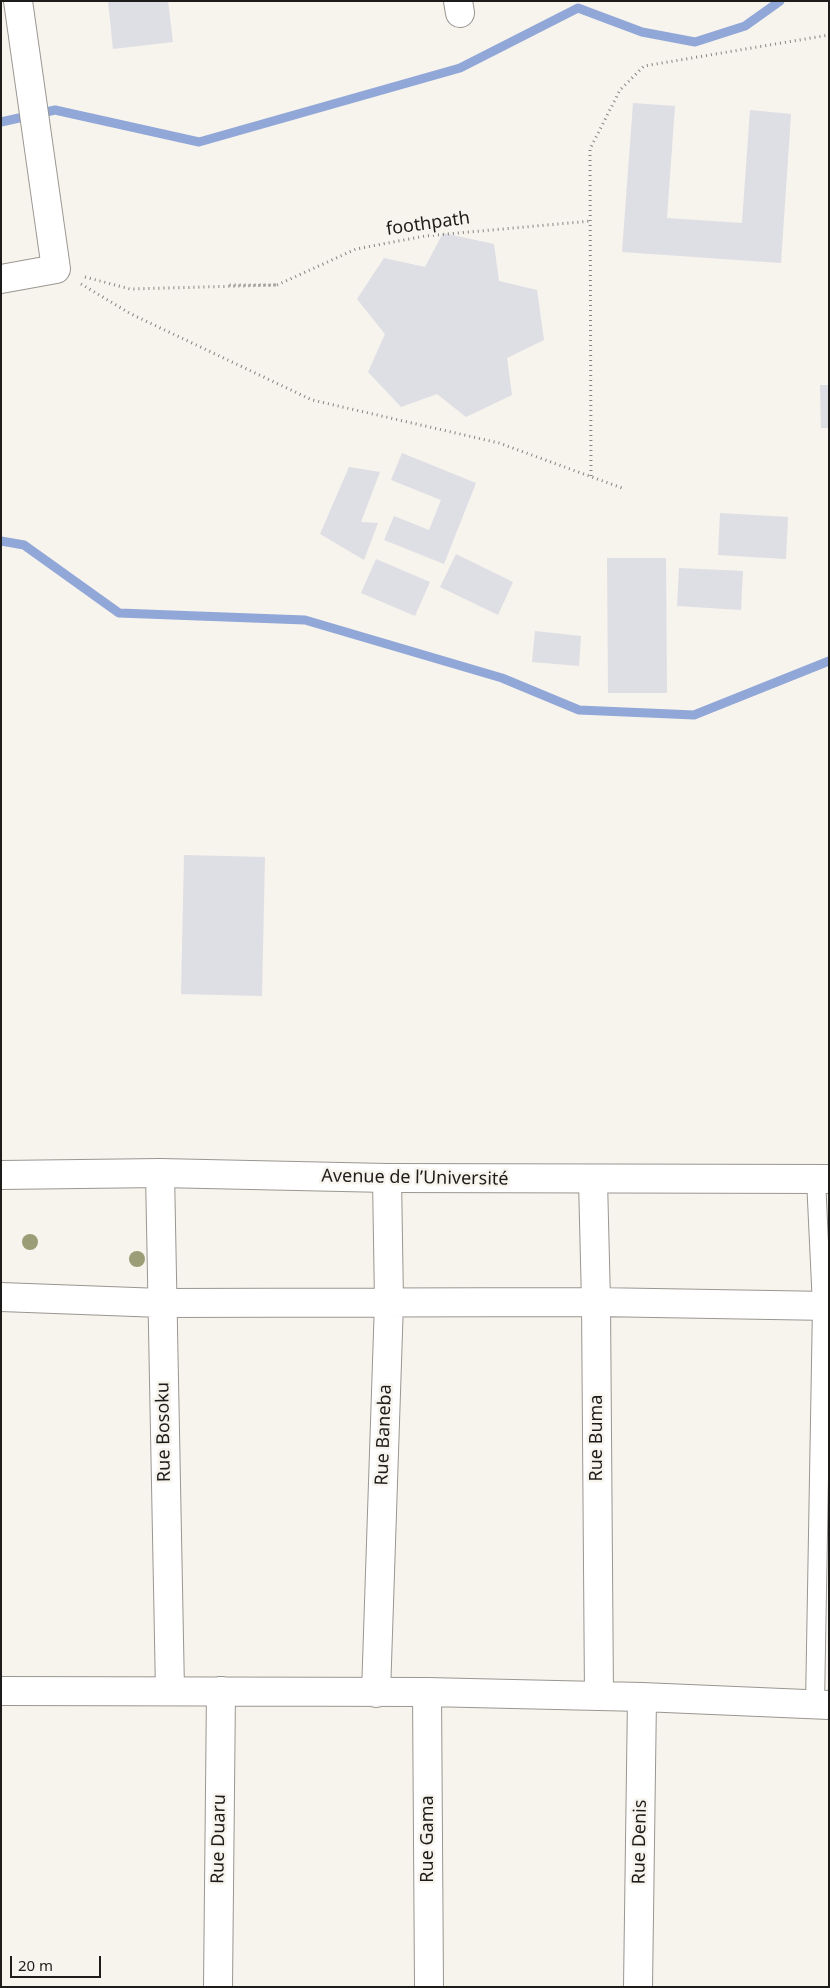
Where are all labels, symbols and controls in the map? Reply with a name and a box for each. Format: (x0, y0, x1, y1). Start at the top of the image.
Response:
street label: foothpath (385, 207, 471, 241)
street label: Avenue de l’Université (321, 1166, 509, 1190)
street label: Rue Bosoku (152, 1382, 176, 1482)
street label: Rue Baneba (371, 1384, 397, 1486)
street label: Rue Buma (586, 1395, 608, 1481)
street label: Rue Duaru (207, 1794, 231, 1884)
street label: Rue Gama (417, 1795, 439, 1883)
street label: Rue Denis (628, 1799, 652, 1885)
scale bar (12, 1946, 104, 1978)
text: 20 m (18, 1955, 53, 1975)

